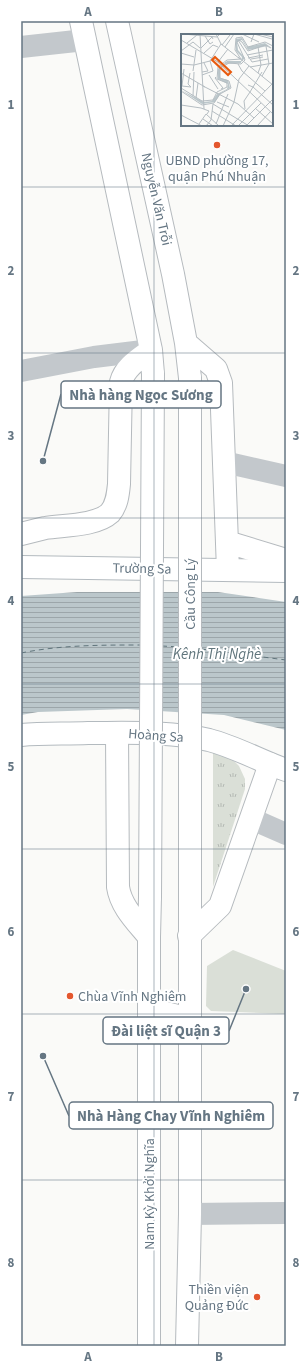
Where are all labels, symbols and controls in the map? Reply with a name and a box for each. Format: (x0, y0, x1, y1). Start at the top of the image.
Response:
text: A (83, 3, 92, 21)
text: B (215, 3, 223, 21)
inset map (181, 34, 273, 126)
text: 1 (8, 96, 15, 114)
text: 1 (293, 96, 300, 114)
marker: UBND phường 17, quận Phú Nhuận (212, 140, 222, 150)
street label: Nguyễn Văn Trỗi (136, 151, 176, 248)
place label: UBND phường 17, quận Phú Nhuận (165, 151, 269, 187)
text: 2 (8, 262, 15, 280)
text: 2 (293, 262, 300, 280)
callout: Nhà hàng Ngọc Sương (61, 381, 221, 408)
text: Nhà hàng Ngọc Sương (69, 385, 213, 406)
text: 3 (8, 427, 15, 445)
text: 3 (293, 427, 300, 445)
street label: Trường Sa (112, 558, 172, 580)
street label: Cầu Công Lý (181, 558, 201, 630)
text: 4 (8, 592, 15, 610)
text: 4 (293, 592, 300, 610)
water label: Kênh Thị Nghè (173, 644, 261, 665)
street label: Hoàng Sa (127, 724, 184, 748)
text: 5 (8, 758, 15, 776)
text: 5 (293, 758, 300, 776)
text: 6 (8, 923, 15, 941)
text: 6 (293, 923, 300, 941)
place label: Chùa Vĩnh Nghiêm (78, 987, 186, 1007)
marker: Chùa Vĩnh Nghiêm (65, 991, 75, 1001)
callout: Đài liệt sĩ Quận 3 (103, 1017, 229, 1044)
text: Đài liệt sĩ Quận 3 (111, 1021, 221, 1042)
text: 7 (8, 1088, 15, 1106)
text: 7 (293, 1088, 300, 1106)
callout: Nhà Hàng Chay Vĩnh Nghiêm (69, 1102, 273, 1129)
text: Nhà Hàng Chay Vĩnh Nghiêm (77, 1106, 265, 1127)
street label: Nam Kỳ Khởi Nghĩa (140, 1138, 160, 1250)
text: 8 (8, 1254, 15, 1272)
text: 8 (293, 1254, 300, 1272)
place label: Thiền viện Quảng Đức (185, 1280, 250, 1316)
marker: Thiền viện Quảng Đức (252, 1292, 262, 1302)
text: A (83, 1348, 92, 1366)
text: B (215, 1348, 223, 1366)

